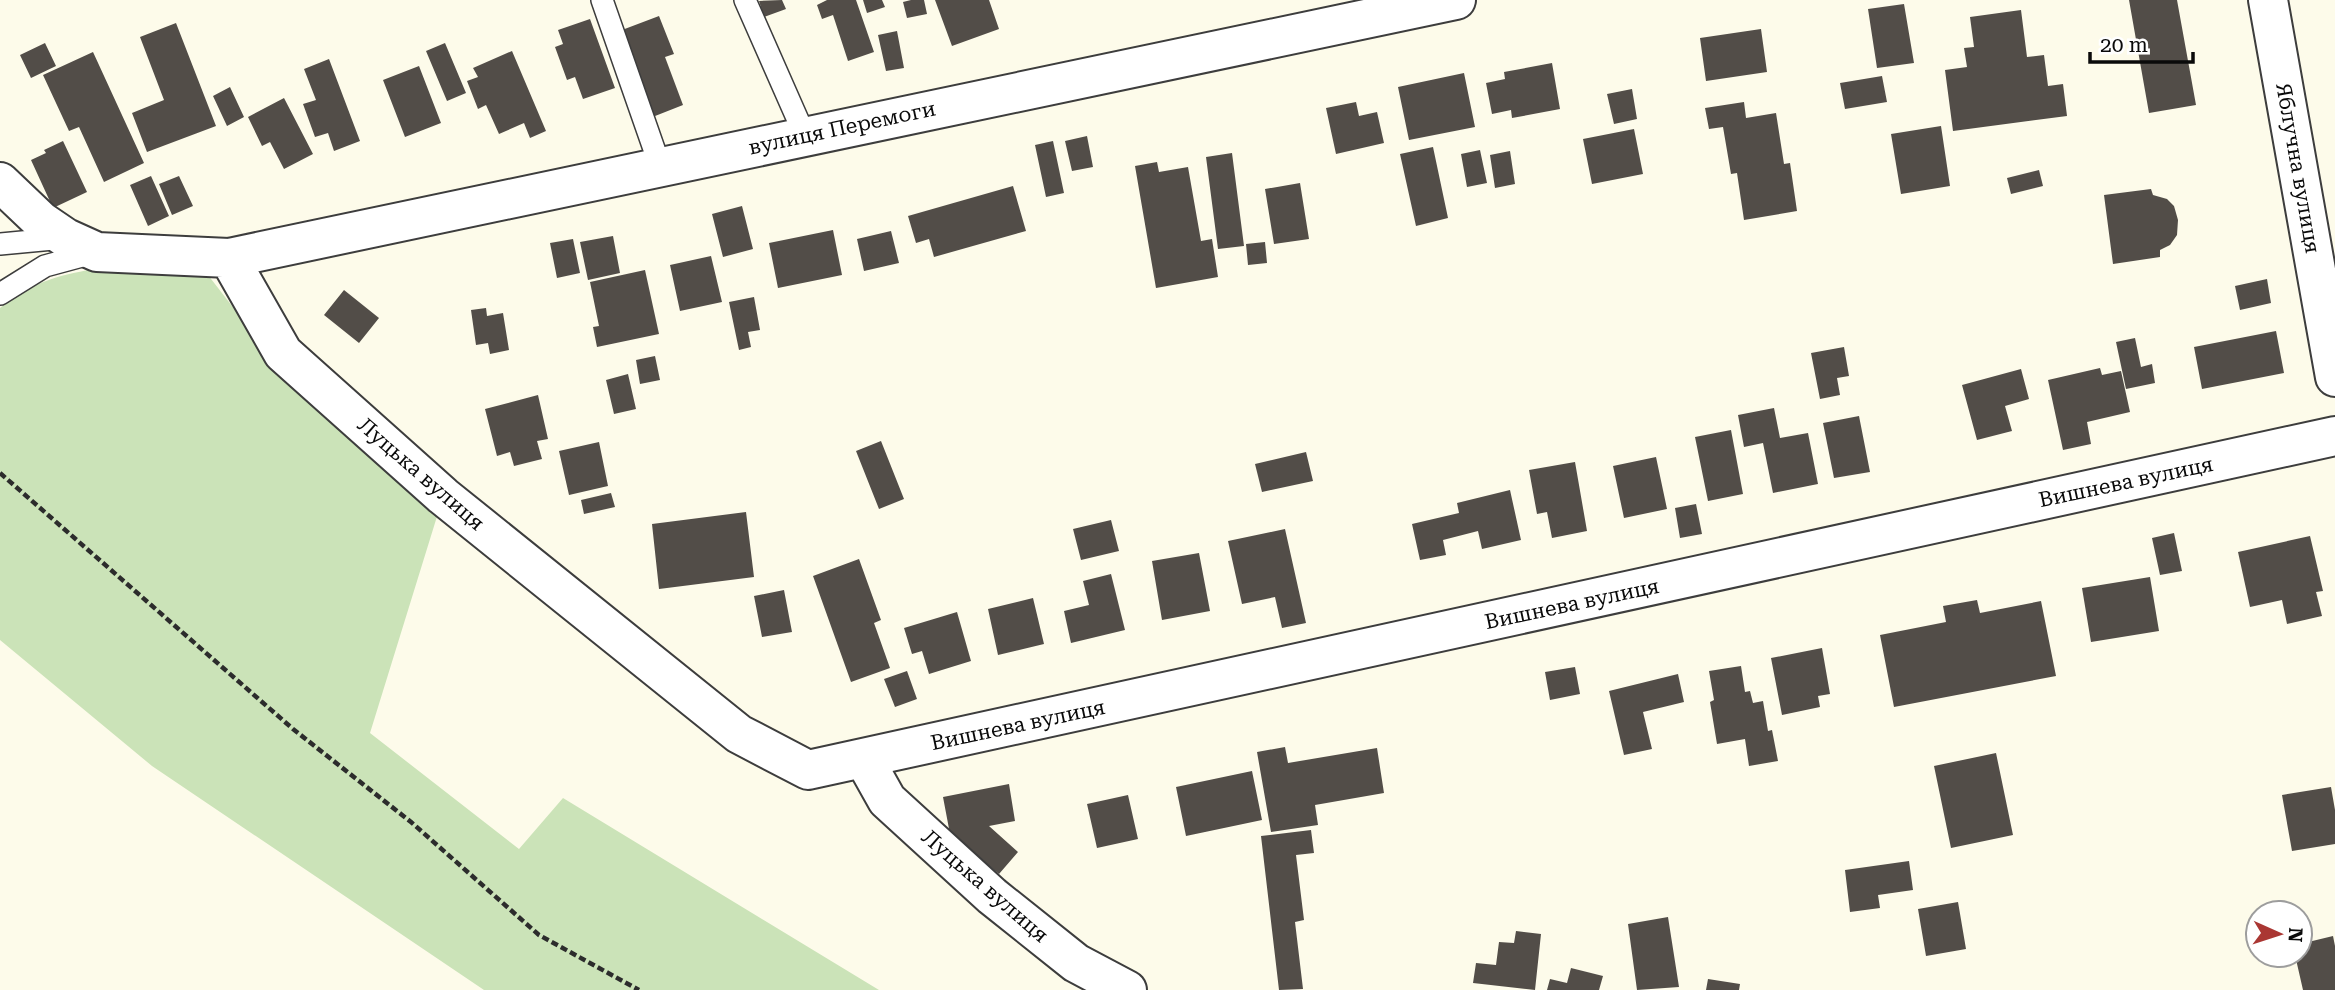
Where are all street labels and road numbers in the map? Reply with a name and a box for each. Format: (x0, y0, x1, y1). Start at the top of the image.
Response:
street label: Яблучна вулиця (2271, 81, 2325, 255)
street label: вулиця Перемоги (746, 96, 938, 160)
street label: Луцька вулиця (353, 413, 489, 535)
street label: Вишнева вулиця (2037, 452, 2215, 512)
street label: Вишнева вулиця (1483, 574, 1661, 634)
street label: Вишнева вулиця (929, 695, 1107, 755)
street label: Луцька вулиця (917, 825, 1053, 947)

